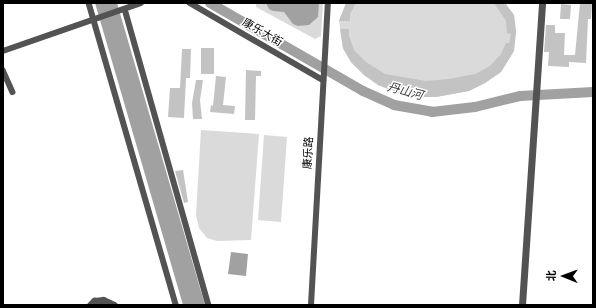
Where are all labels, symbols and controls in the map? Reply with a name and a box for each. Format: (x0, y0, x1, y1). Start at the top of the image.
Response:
street label: 康乐大街 (240, 16, 284, 50)
water label: 丹山河 (386, 80, 424, 104)
street label: 康乐路 (302, 136, 316, 170)
north arrow (544, 256, 584, 296)
text: 北 (545, 270, 558, 281)

